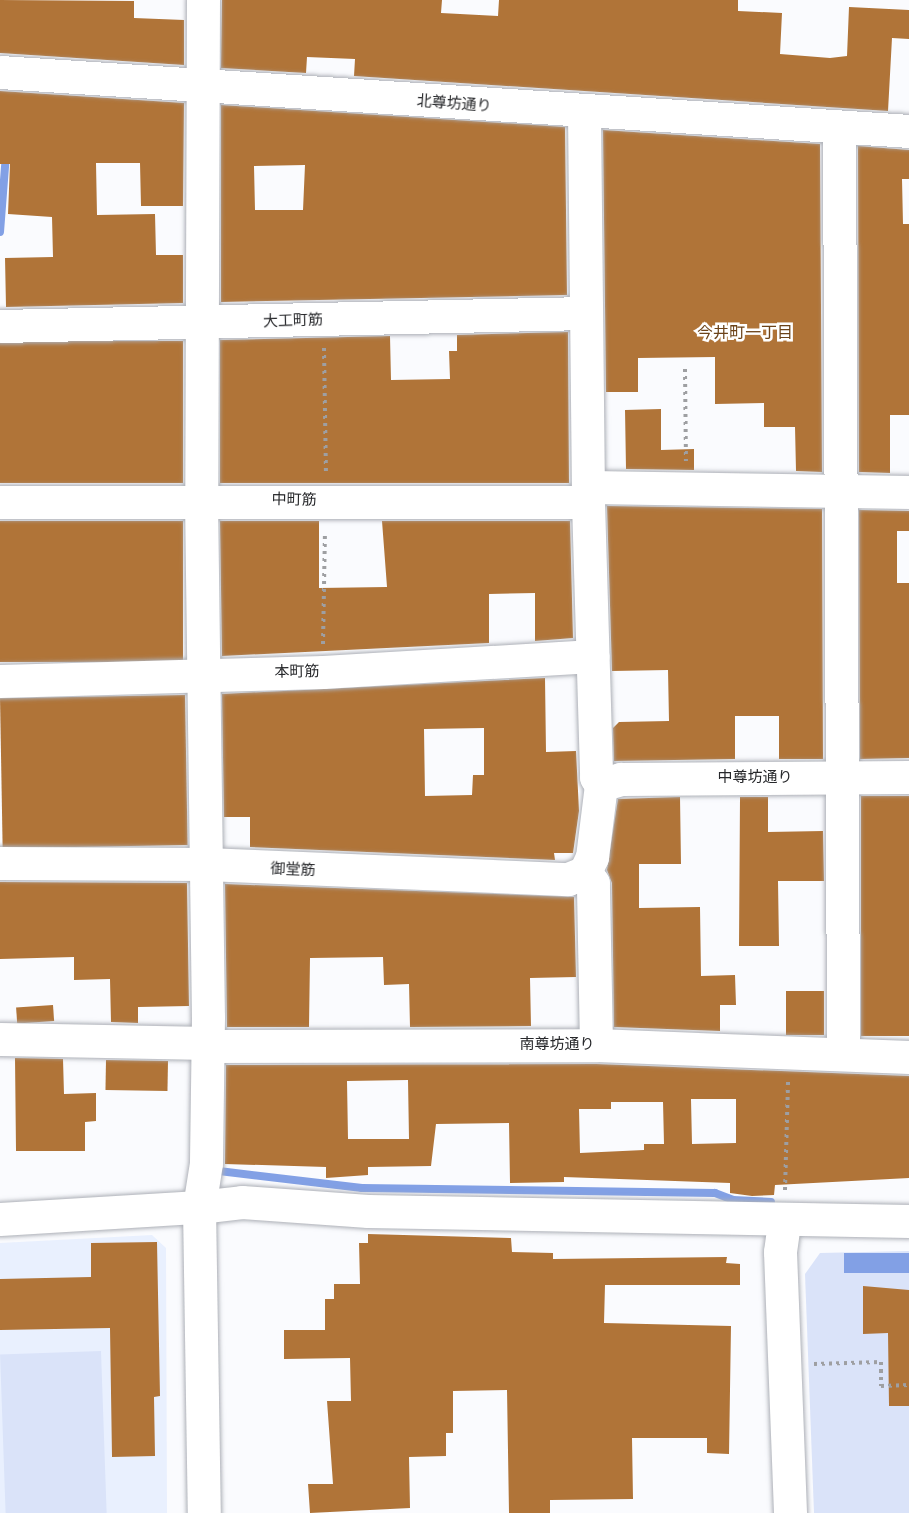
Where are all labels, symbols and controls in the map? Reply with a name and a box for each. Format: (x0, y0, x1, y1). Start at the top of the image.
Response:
street label: 北尊坊通り (416, 92, 492, 116)
street label: 大工町筋 (263, 311, 323, 331)
district label: 今井町一丁目 (697, 323, 793, 343)
street label: 中町筋 (271, 491, 317, 509)
street label: 本町筋 (274, 663, 320, 681)
street label: 中尊坊通り (718, 769, 792, 787)
street label: 御堂筋 (270, 860, 316, 880)
street label: 南尊坊通り (520, 1036, 594, 1054)

